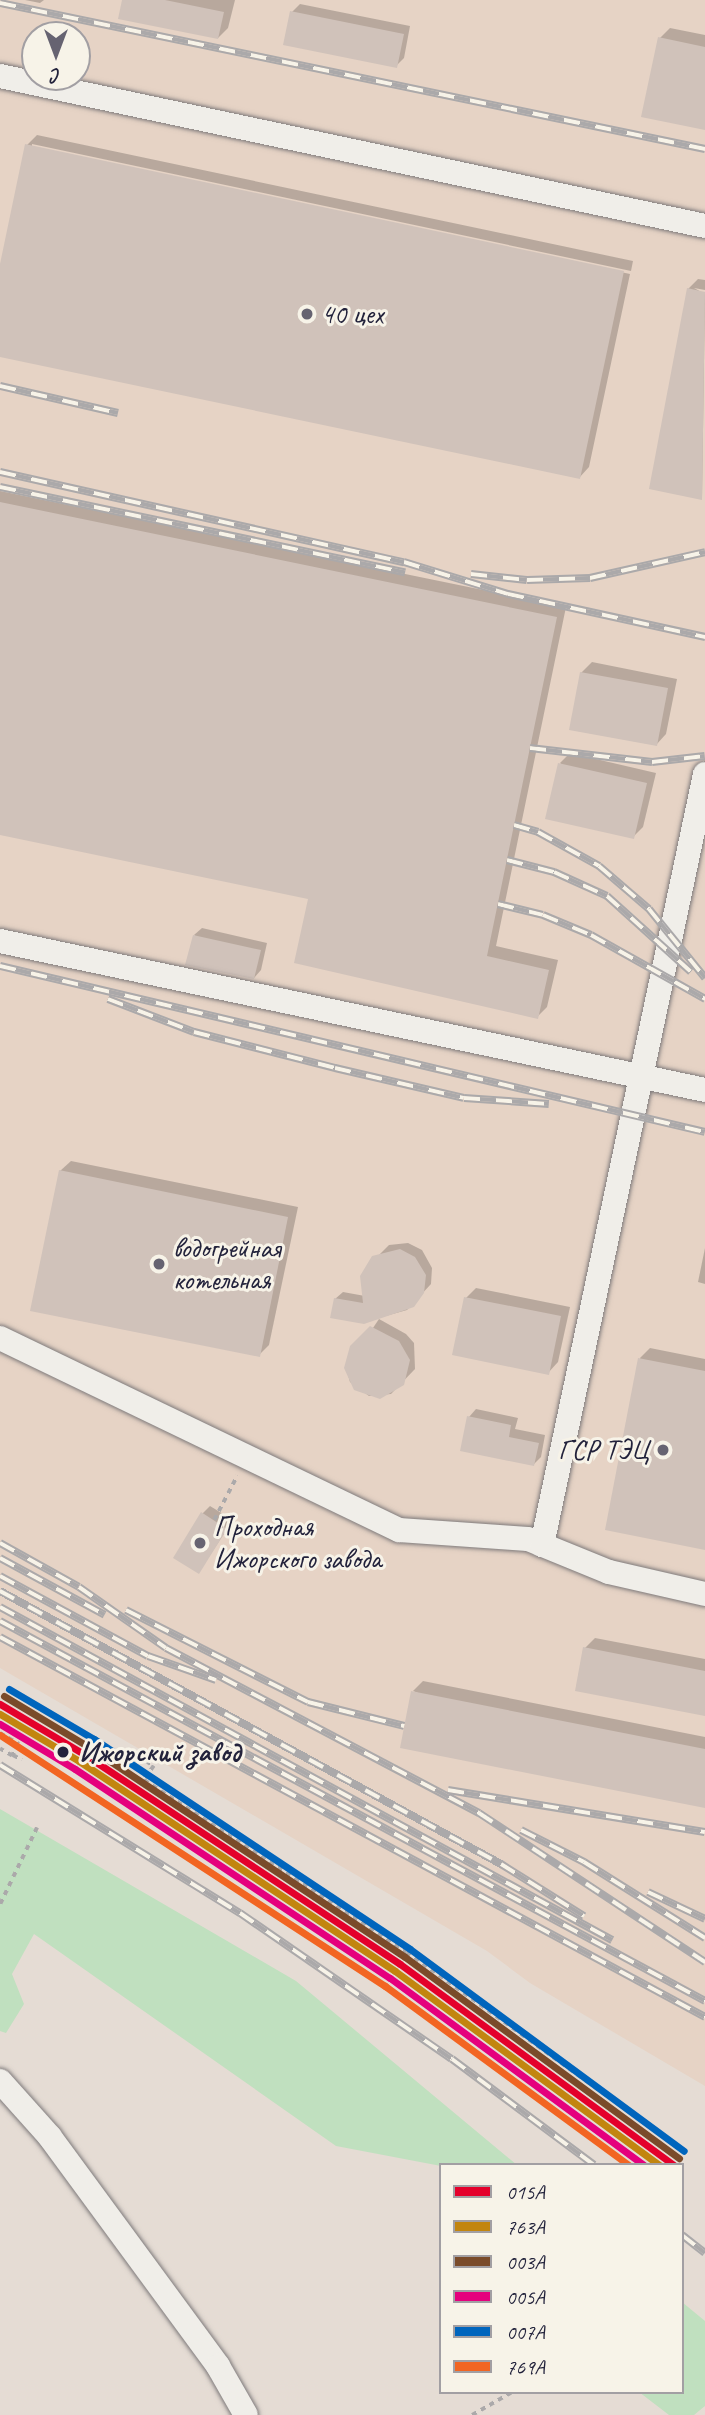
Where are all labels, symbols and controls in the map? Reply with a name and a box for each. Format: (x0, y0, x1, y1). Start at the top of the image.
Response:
north arrow (21, 21, 91, 91)
text: С (51, 63, 61, 87)
place label: 40 цех (321, 297, 383, 331)
marker: 40 цех (299, 306, 315, 322)
place label: водогрейная котельная (173, 1231, 280, 1297)
marker: водогрейная котельная (151, 1256, 167, 1272)
place label: ГСР ТЭЦ (558, 1433, 649, 1467)
marker: ГСР ТЭЦ (655, 1442, 671, 1458)
place label: Проходная Ижорского завода (214, 1510, 381, 1576)
marker: Проходная Ижорского завода (192, 1535, 208, 1551)
place label: Ижорский завод (79, 1735, 241, 1769)
marker: Ижорский завод (53, 1742, 73, 1762)
legend (439, 2163, 684, 2394)
text: 015А (506, 2179, 545, 2205)
text: 763А (506, 2214, 545, 2240)
text: 003А (506, 2249, 545, 2275)
text: 005А (506, 2284, 545, 2310)
text: 007А (506, 2319, 545, 2345)
text: 769А (506, 2354, 545, 2380)

